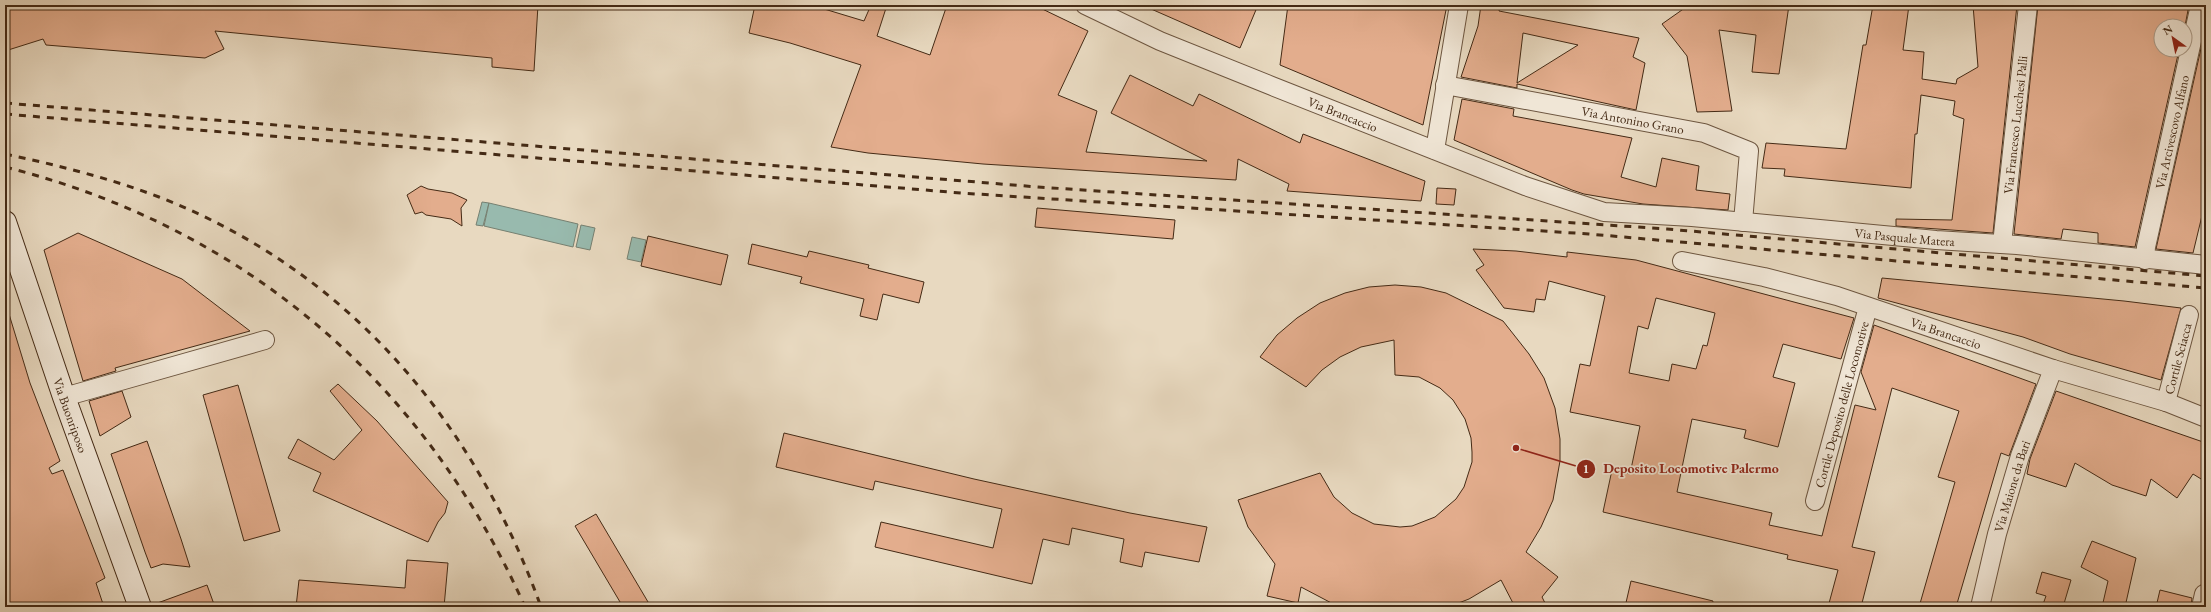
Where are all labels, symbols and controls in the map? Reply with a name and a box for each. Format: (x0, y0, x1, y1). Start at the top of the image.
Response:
north arrow (2153, 18, 2193, 58)
text: N (2160, 21, 2175, 38)
street label: Via Francesco Lucchesi Palli (1999, 55, 2031, 195)
street label: Via Arcivescovo Alfano (2151, 73, 2193, 190)
street label: Via Brancaccio (1305, 93, 1380, 135)
street label: Via Antonino Grano (1580, 102, 1686, 138)
street label: Via Pasquale Matera (1854, 224, 1956, 250)
street label: Via Brancaccio (1908, 313, 1984, 353)
street label: Cortile Deposito delle Locomotive (1810, 319, 1872, 490)
street label: Cortile Sciacca (2160, 320, 2195, 396)
street label: Via Buonriposo (50, 375, 92, 455)
street label: Via Maione da Bari (1990, 438, 2034, 534)
callout: Deposito Locomotive Palermo (1576, 456, 1787, 482)
text: Deposito Locomotive Palermo (1603, 459, 1779, 477)
text: 1 (1583, 461, 1589, 477)

